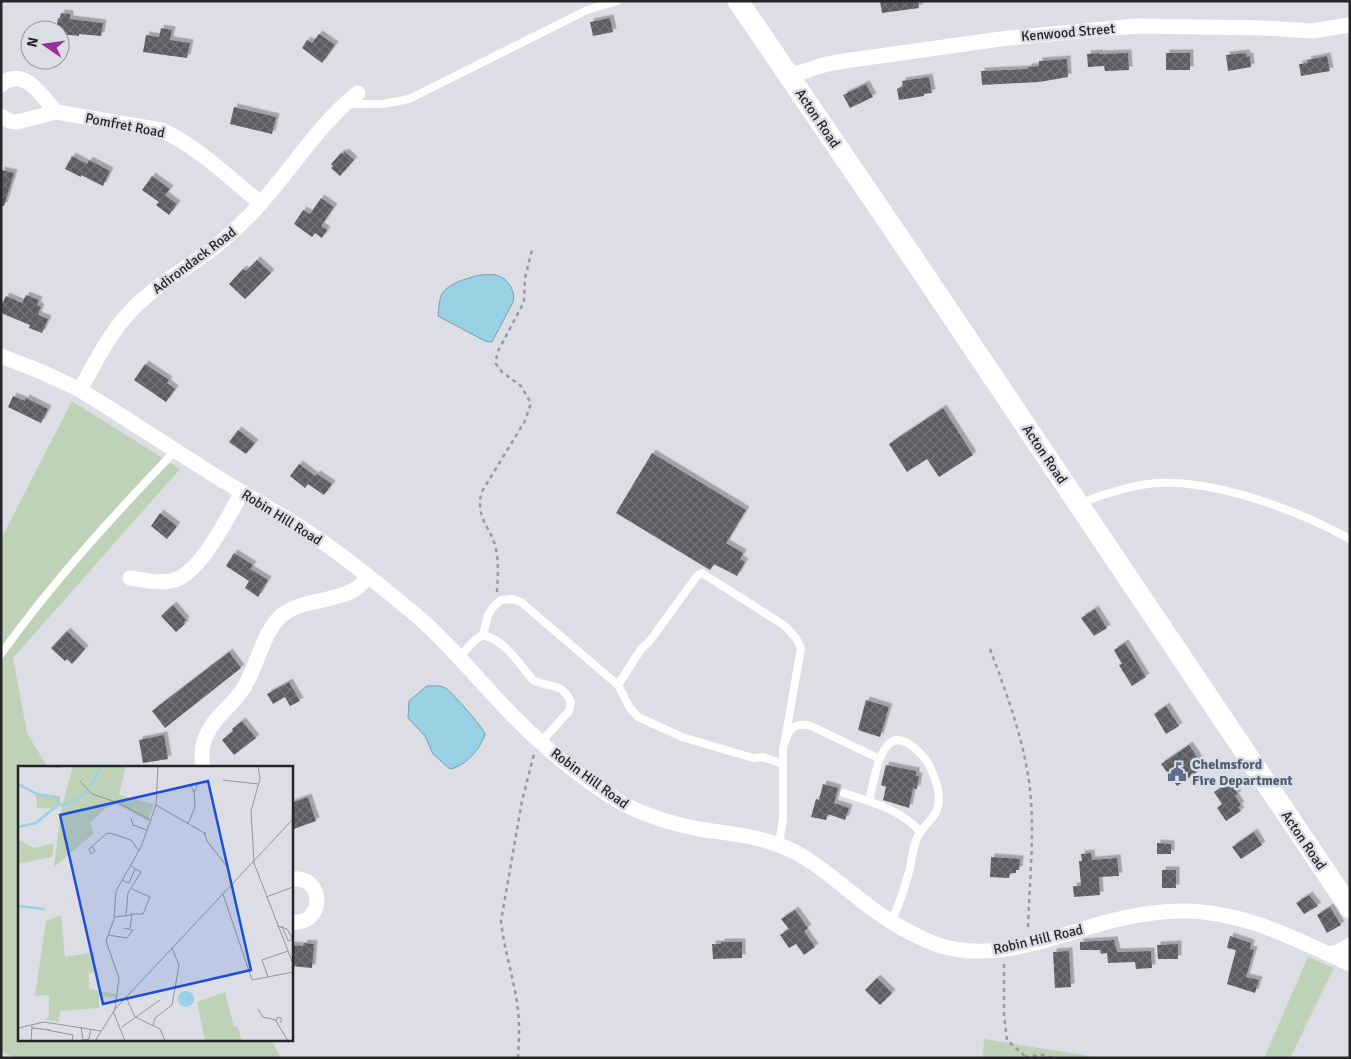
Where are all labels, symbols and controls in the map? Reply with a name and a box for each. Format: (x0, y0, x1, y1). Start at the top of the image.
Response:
north arrow (20, 20, 70, 70)
street label: Kenwood Street (1020, 20, 1116, 45)
text: N (23, 36, 42, 49)
street label: Acton Road (792, 85, 844, 151)
street label: Pomfret Road (84, 109, 166, 142)
street label: Adirondack Road (149, 223, 240, 297)
street label: Acton Road (1019, 421, 1071, 487)
street label: Robin Hill Road (238, 486, 325, 549)
street label: Robin Hill Road (548, 745, 632, 812)
place label: Chelmsford Fire Department (1192, 756, 1293, 789)
public building icon: Chelmsford Fire Department (1166, 761, 1188, 783)
inset map (18, 766, 292, 1042)
street label: Acton Road (1278, 807, 1330, 873)
street label: Robin Hill Road (992, 921, 1085, 958)

